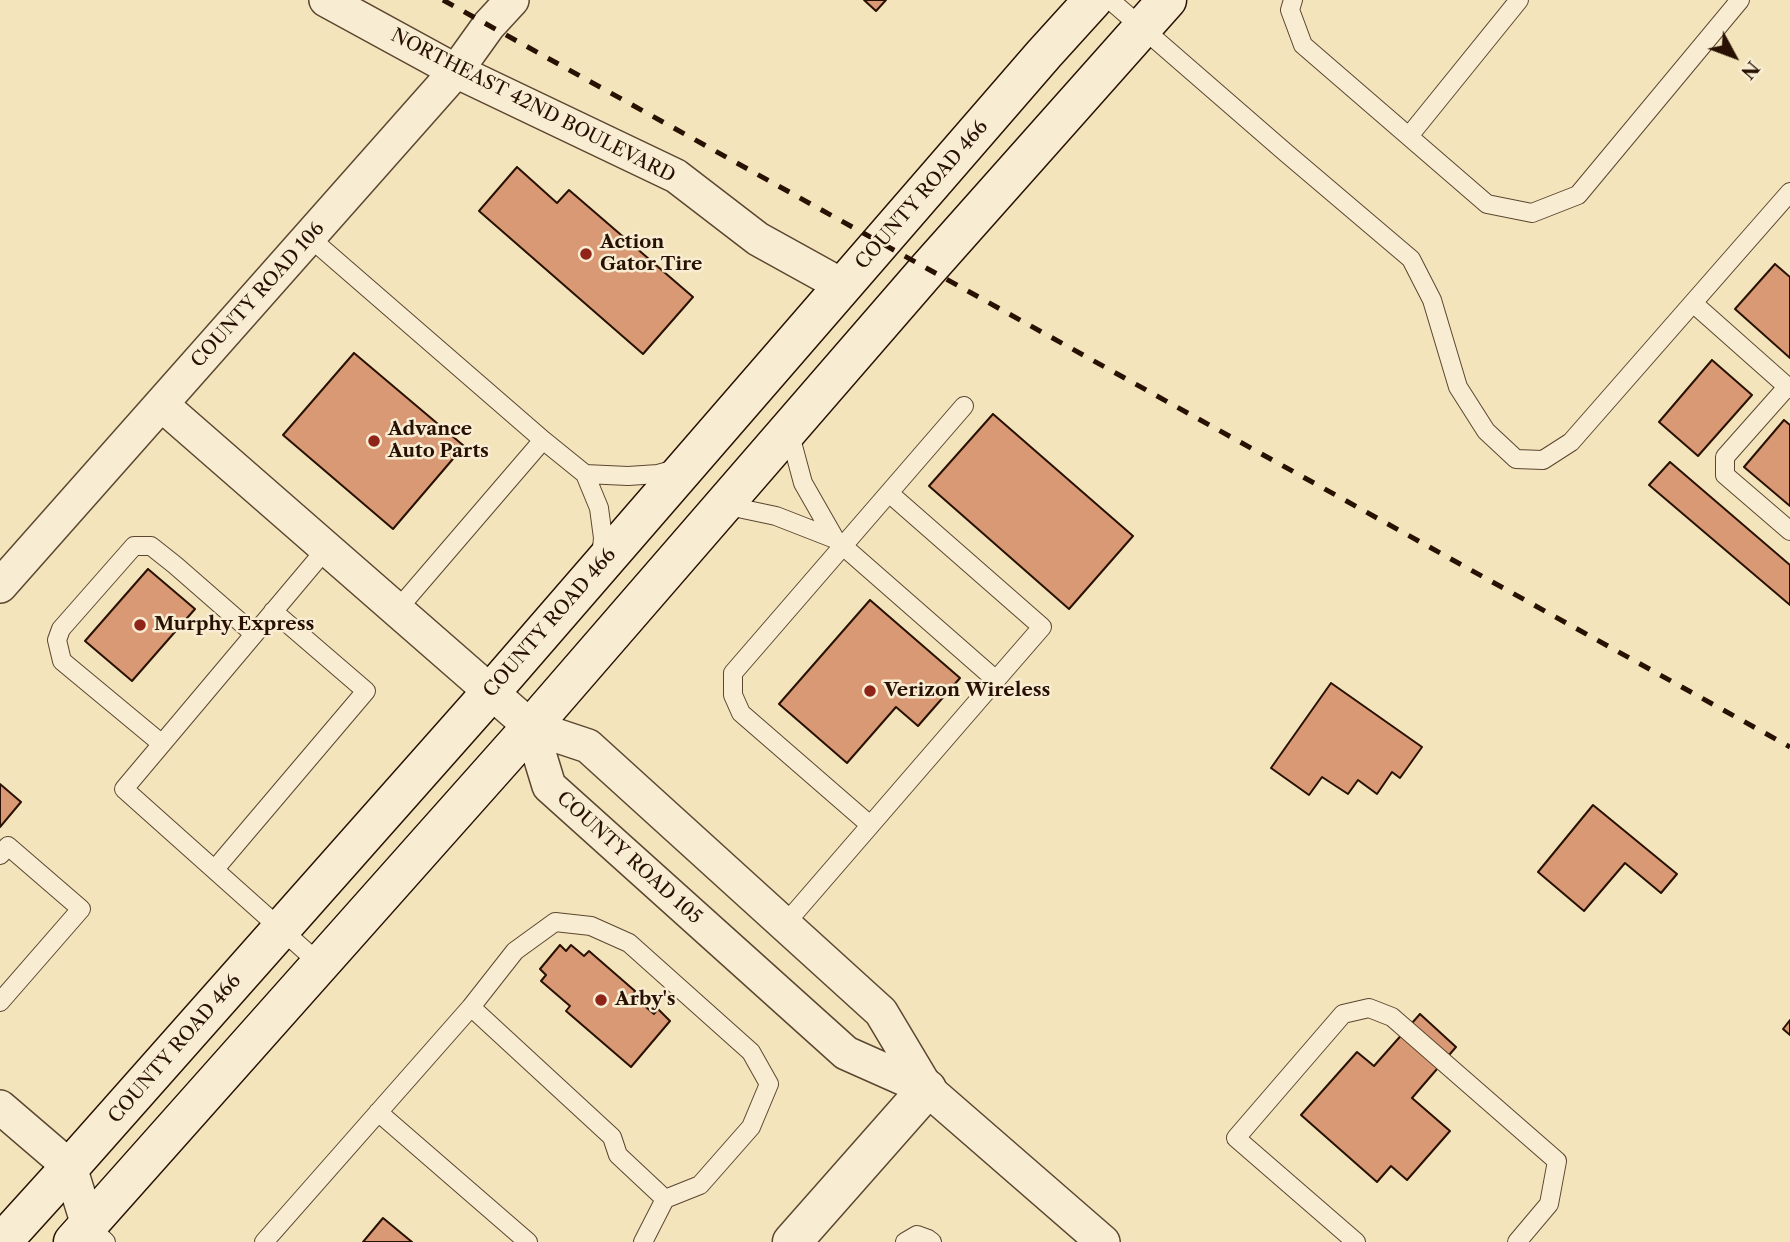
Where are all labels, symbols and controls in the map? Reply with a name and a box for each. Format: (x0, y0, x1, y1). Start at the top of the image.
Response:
north arrow (1699, 21, 1769, 91)
street label: NORTHEAST 42ND BOULEVARD (387, 24, 679, 188)
text: N (1736, 56, 1764, 84)
street label: COUNTY ROAD 466 (851, 116, 993, 274)
street label: COUNTY ROAD 106 (187, 218, 329, 372)
place label: Action Gator Tire (600, 232, 702, 276)
marker: Action Gator Tire (578, 246, 594, 262)
place label: Advance Auto Parts (388, 419, 489, 463)
marker: Advance Auto Parts (366, 433, 382, 449)
street label: COUNTY ROAD 466 (479, 544, 621, 702)
place label: Murphy Express (154, 614, 314, 636)
marker: Murphy Express (132, 617, 148, 633)
place label: Verizon Wireless (884, 680, 1050, 702)
marker: Verizon Wireless (862, 683, 878, 699)
street label: COUNTY ROAD 105 (552, 787, 706, 929)
street label: COUNTY ROAD 466 (104, 970, 246, 1128)
place label: Arby's (615, 989, 675, 1011)
marker: Arby's (593, 992, 609, 1008)

